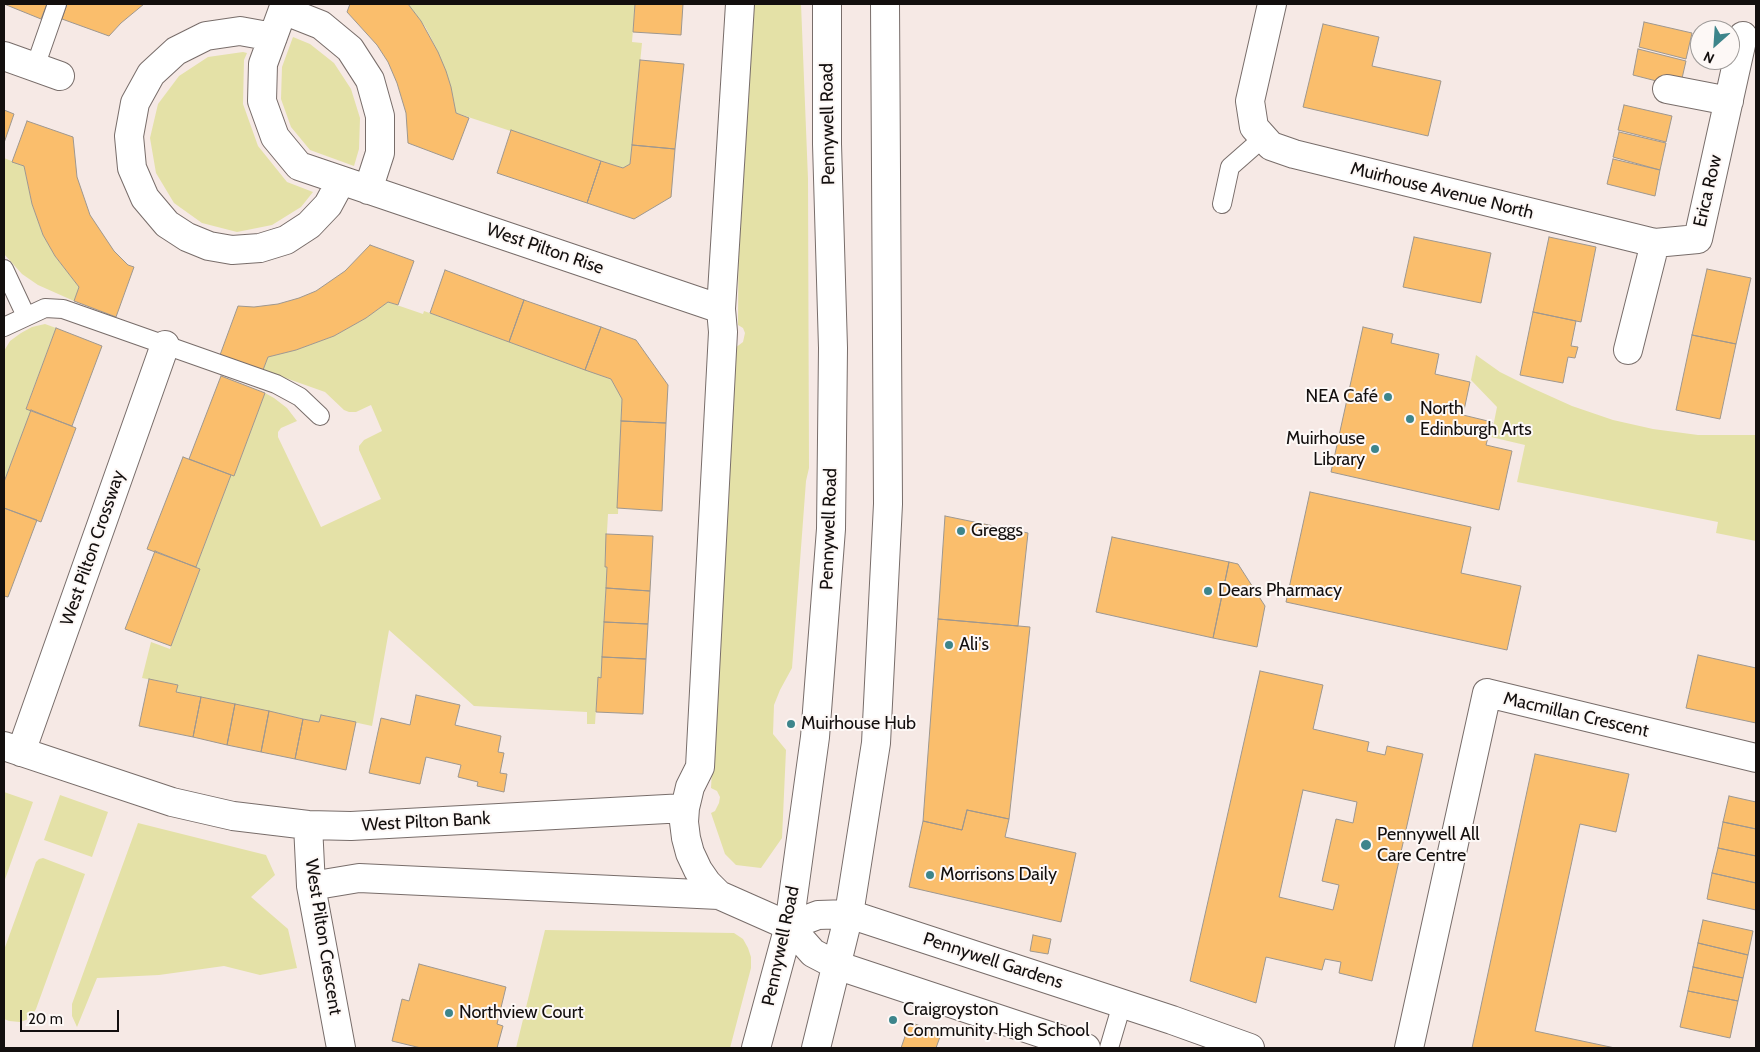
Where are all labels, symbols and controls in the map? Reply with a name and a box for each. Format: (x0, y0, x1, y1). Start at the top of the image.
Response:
north arrow (1690, 20, 1740, 70)
text: N (1700, 47, 1717, 68)
street label: Pennywell Road (816, 63, 840, 185)
street label: Erica Row (1689, 153, 1727, 229)
street label: Muirhouse Avenue North (1348, 158, 1536, 224)
street label: West Pilton Rise (484, 219, 606, 279)
place label: NEA Café (1306, 386, 1378, 408)
marker: NEA Café (1382, 391, 1394, 403)
place label: North Edinburgh Arts (1420, 398, 1532, 440)
marker: North Edinburgh Arts (1404, 413, 1416, 425)
place label: Muirhouse Library (1286, 428, 1365, 470)
marker: Muirhouse Library (1369, 443, 1381, 455)
street label: West Pilton Crossway (56, 467, 130, 629)
street label: Pennywell Road (816, 468, 842, 590)
place label: Greggs (971, 520, 1023, 542)
marker: Greggs (955, 525, 967, 537)
place label: Dears Pharmacy (1218, 580, 1342, 602)
marker: Dears Pharmacy (1202, 585, 1214, 597)
place label: Ali's (959, 634, 989, 656)
marker: Ali's (943, 639, 955, 651)
street label: Macmillan Crescent (1501, 688, 1651, 742)
place label: Muirhouse Hub (801, 713, 916, 735)
marker: Muirhouse Hub (785, 718, 797, 730)
street label: West Pilton Bank (361, 808, 491, 836)
place label: Pennywell All Care Centre (1377, 824, 1479, 866)
marker: Pennywell All Care Centre (1359, 838, 1373, 852)
street label: West Pilton Crescent (300, 857, 346, 1017)
place label: Morrisons Daily (940, 864, 1057, 886)
marker: Morrisons Daily (924, 869, 936, 881)
street label: Pennywell Road (758, 884, 804, 1008)
street label: Pennywell Gardens (920, 928, 1066, 994)
place label: Craigroyston Community High School (903, 999, 1089, 1042)
scale bar (22, 1000, 121, 1032)
place label: Northview Court (459, 1002, 584, 1024)
marker: Northview Court (443, 1007, 455, 1019)
text: 20 m (28, 1010, 63, 1028)
marker: Craigroyston Community High School (887, 1014, 899, 1026)

